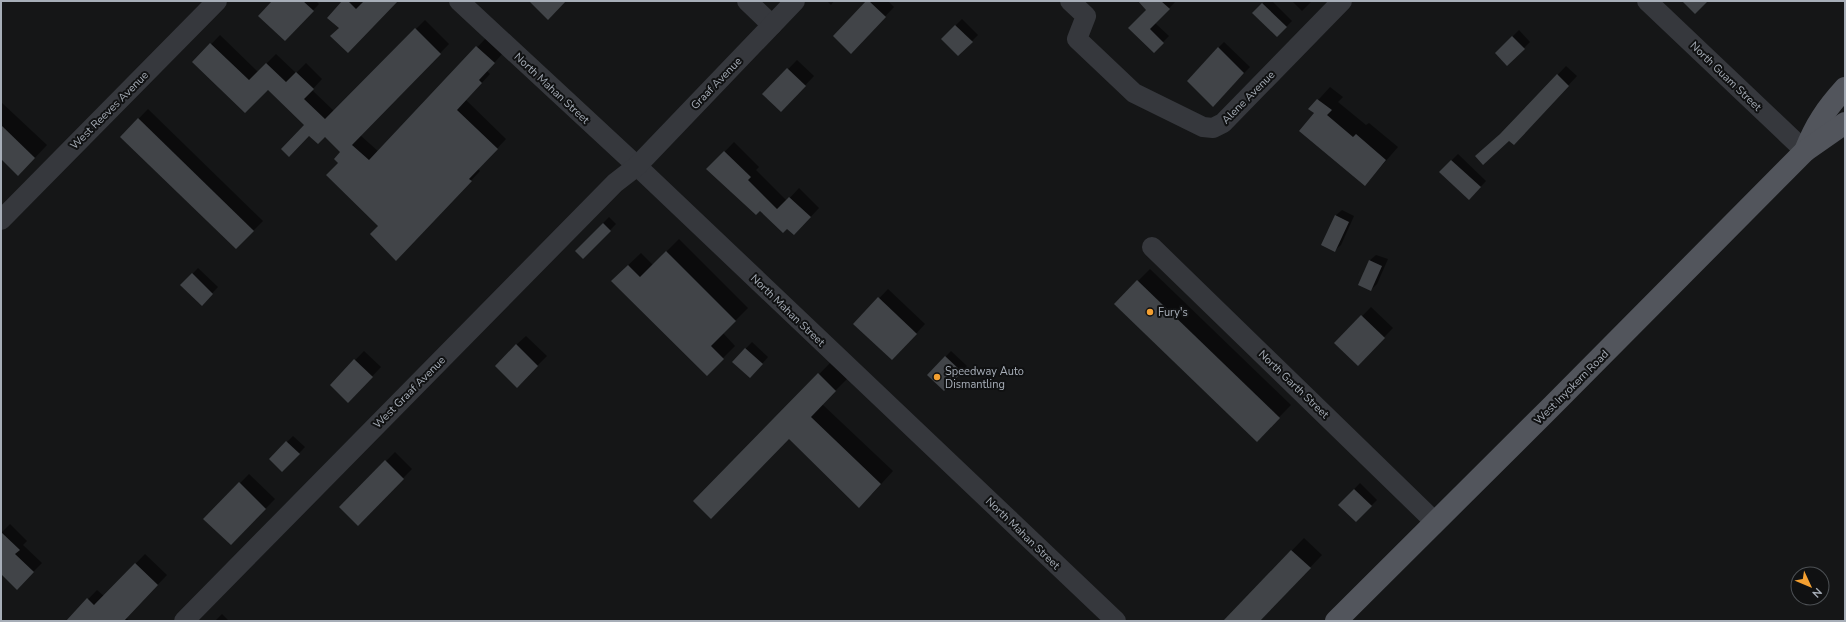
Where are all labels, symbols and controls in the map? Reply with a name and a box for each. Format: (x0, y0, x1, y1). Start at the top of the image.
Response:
street label: North Guam Street (1687, 38, 1765, 114)
street label: North Mahan Street (511, 50, 593, 127)
street label: Graaf Avenue (688, 54, 745, 113)
street label: Alene Avenue (1219, 67, 1278, 127)
street label: West Reeves Avenue (67, 68, 152, 153)
street label: North Mahan Street (747, 271, 828, 350)
place label: Fury's (1158, 305, 1188, 320)
marker: Fury's (1145, 307, 1155, 317)
street label: North Garth Street (1255, 347, 1332, 422)
street label: West Inyokern Road (1531, 347, 1612, 428)
street label: West Graaf Avenue (370, 353, 449, 432)
place label: Speedway Auto Dismantling (945, 364, 1024, 392)
marker: Speedway Auto Dismantling (932, 372, 942, 382)
street label: North Mahan Street (982, 494, 1063, 573)
north arrow (1790, 566, 1830, 606)
text: N (1809, 584, 1825, 601)

